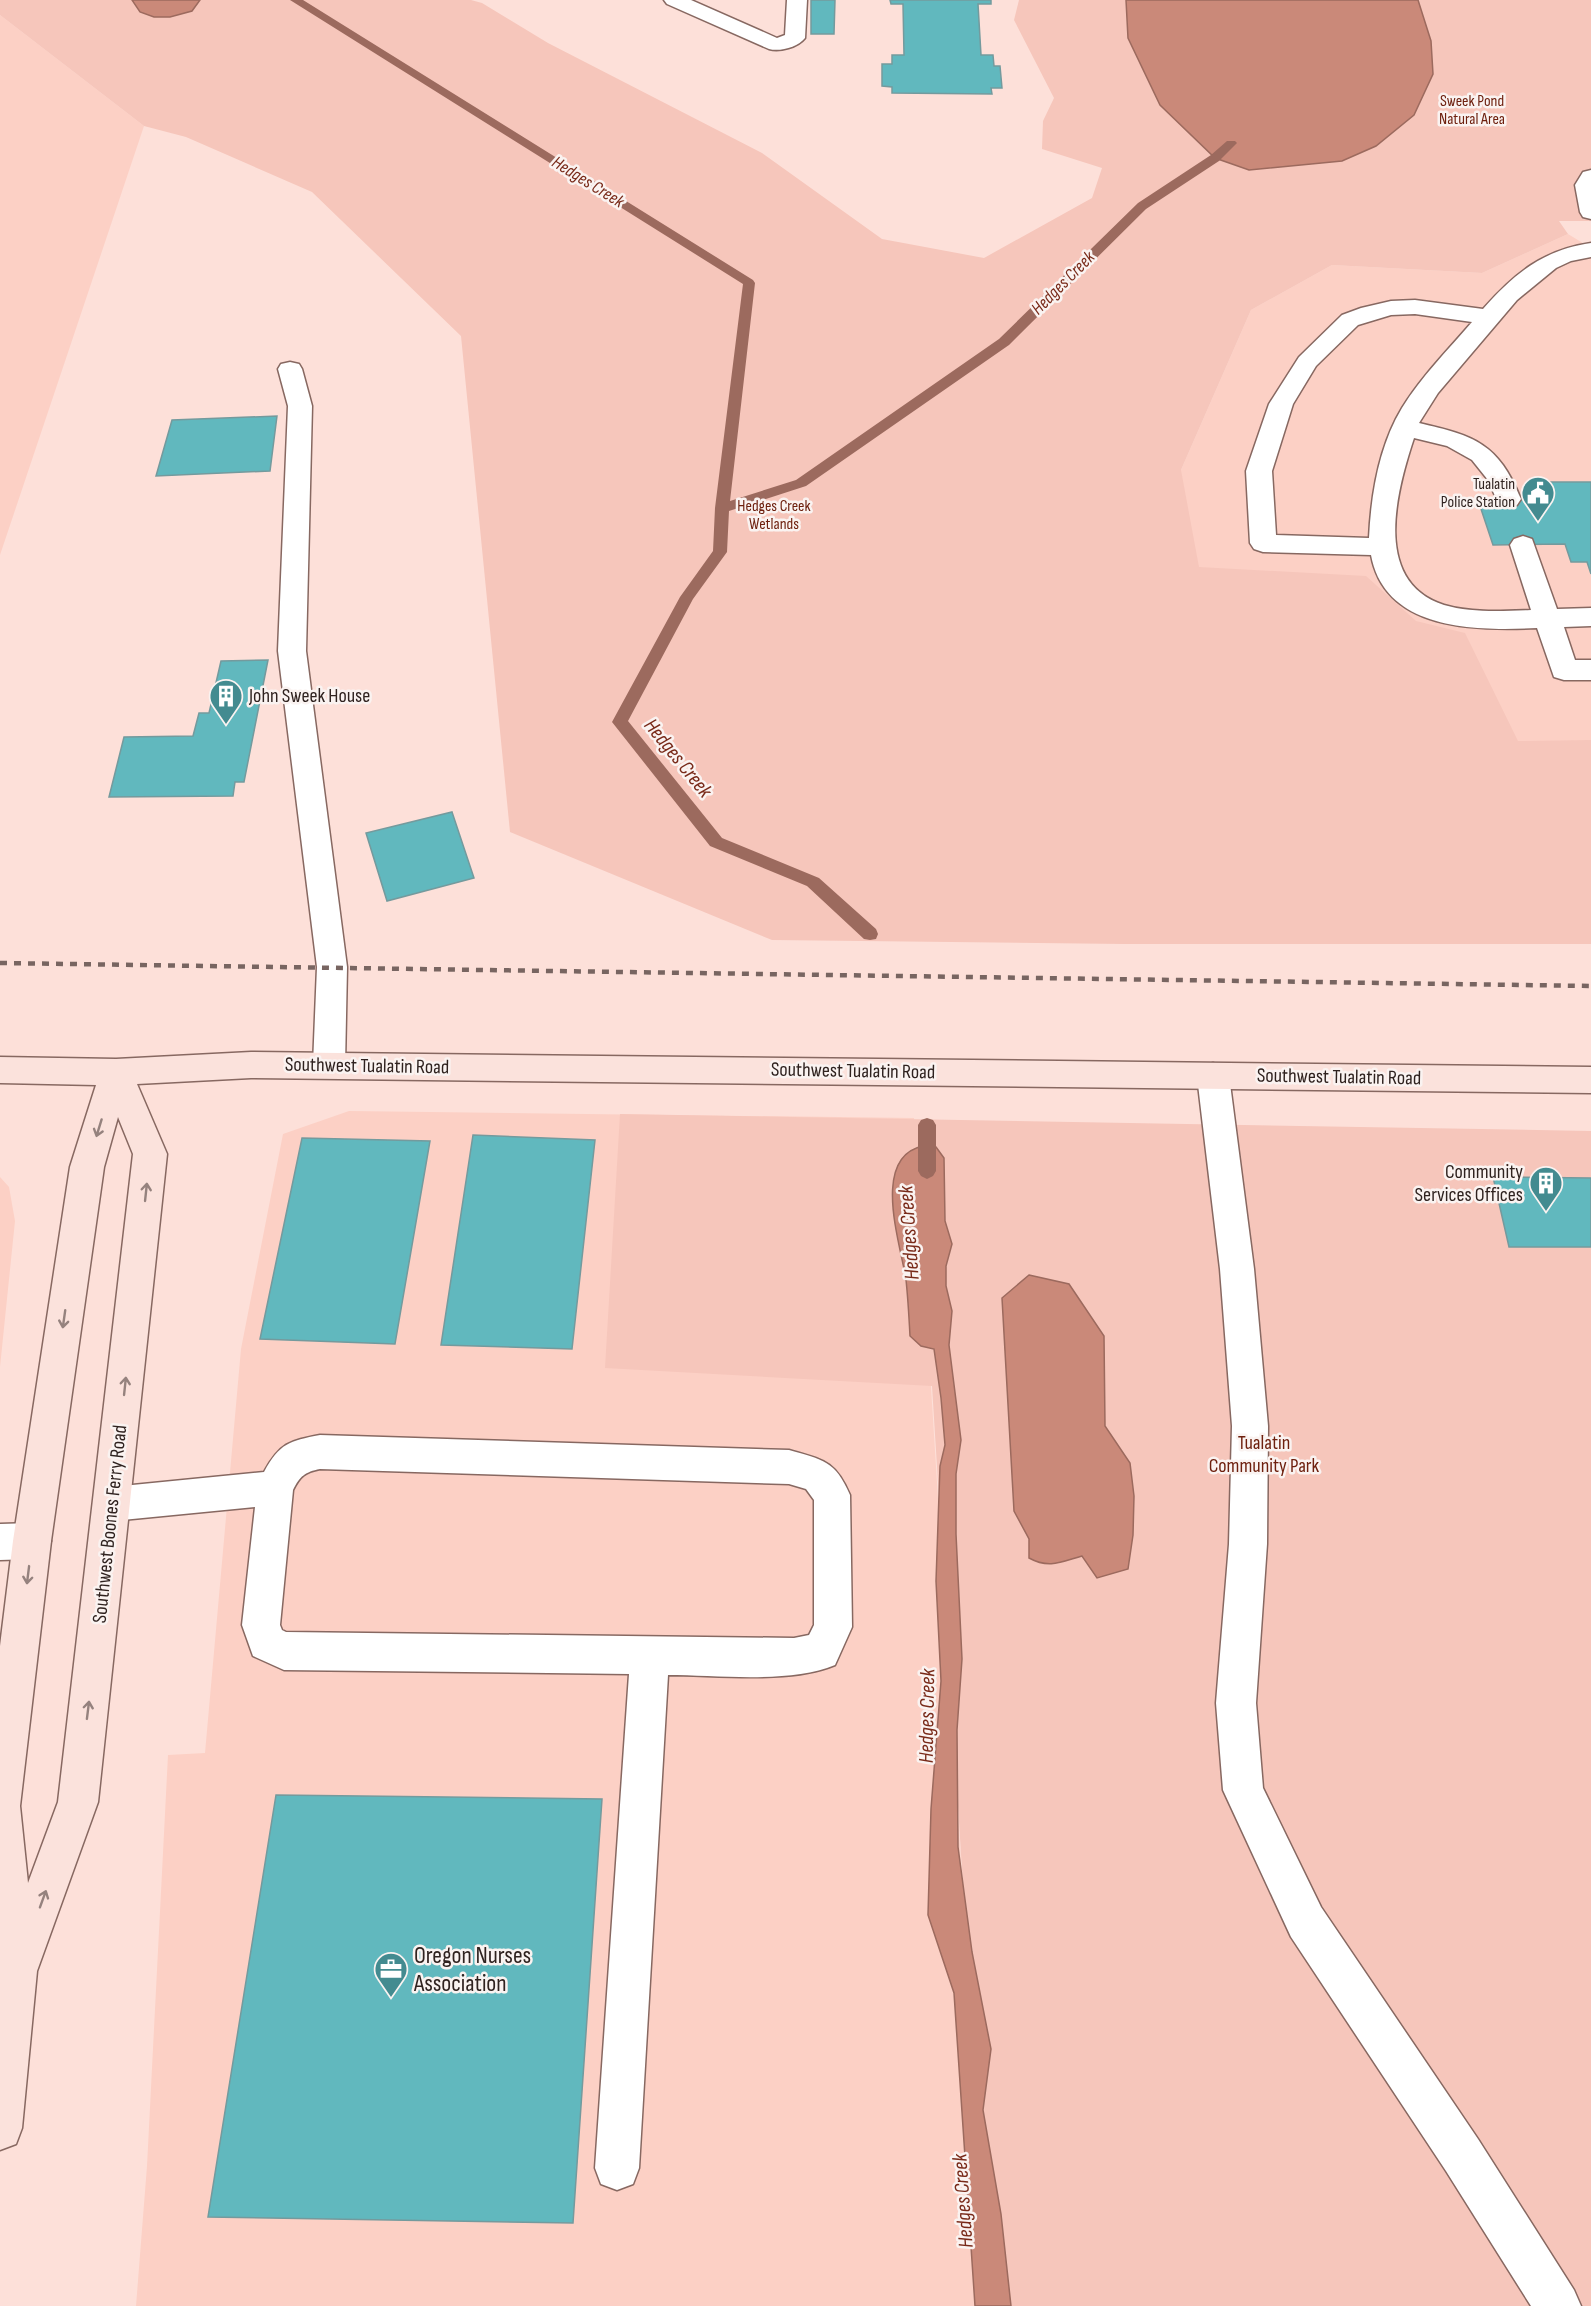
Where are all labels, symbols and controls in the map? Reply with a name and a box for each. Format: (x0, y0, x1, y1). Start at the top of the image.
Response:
park label: Sweek Pond Natural Area (1439, 92, 1505, 129)
water label: Hedges Creek (548, 152, 629, 213)
water label: Hedges Creek (1027, 246, 1100, 319)
place label: Tualatin Police Station (1441, 475, 1515, 512)
public building icon: Tualatin Police Station (1520, 475, 1556, 522)
park label: Hedges Creek Wetlands (737, 497, 811, 534)
building icon: John Sweek House (208, 678, 244, 725)
place label: John Sweek House (248, 684, 370, 708)
water label: Hedges Creek (639, 713, 718, 803)
street label: Southwest Tualatin Road (285, 1053, 449, 1079)
street label: Southwest Tualatin Road (771, 1058, 935, 1084)
street label: Southwest Tualatin Road (1257, 1064, 1421, 1090)
one-way arrow (93, 1118, 104, 1137)
place label: Community Services Offices (1415, 1160, 1523, 1207)
building icon: Community Services Offices (1528, 1165, 1564, 1212)
one-way arrow (141, 1182, 152, 1202)
water label: Hedges Creek (893, 1184, 925, 1281)
one-way arrow (58, 1309, 69, 1329)
one-way arrow (120, 1376, 131, 1396)
street label: Southwest Boones Ferry Road (88, 1424, 132, 1624)
park label: Tualatin Community Park (1209, 1431, 1320, 1478)
one-way arrow (23, 1565, 34, 1584)
water label: Hedges Creek (914, 1667, 940, 1763)
one-way arrow (83, 1701, 94, 1721)
one-way arrow (38, 1890, 49, 1908)
place label: Oregon Nurses Association (413, 1941, 531, 1998)
office icon: Oregon Nurses Association (373, 1951, 409, 1998)
water label: Hedges Creek (947, 2152, 979, 2249)

